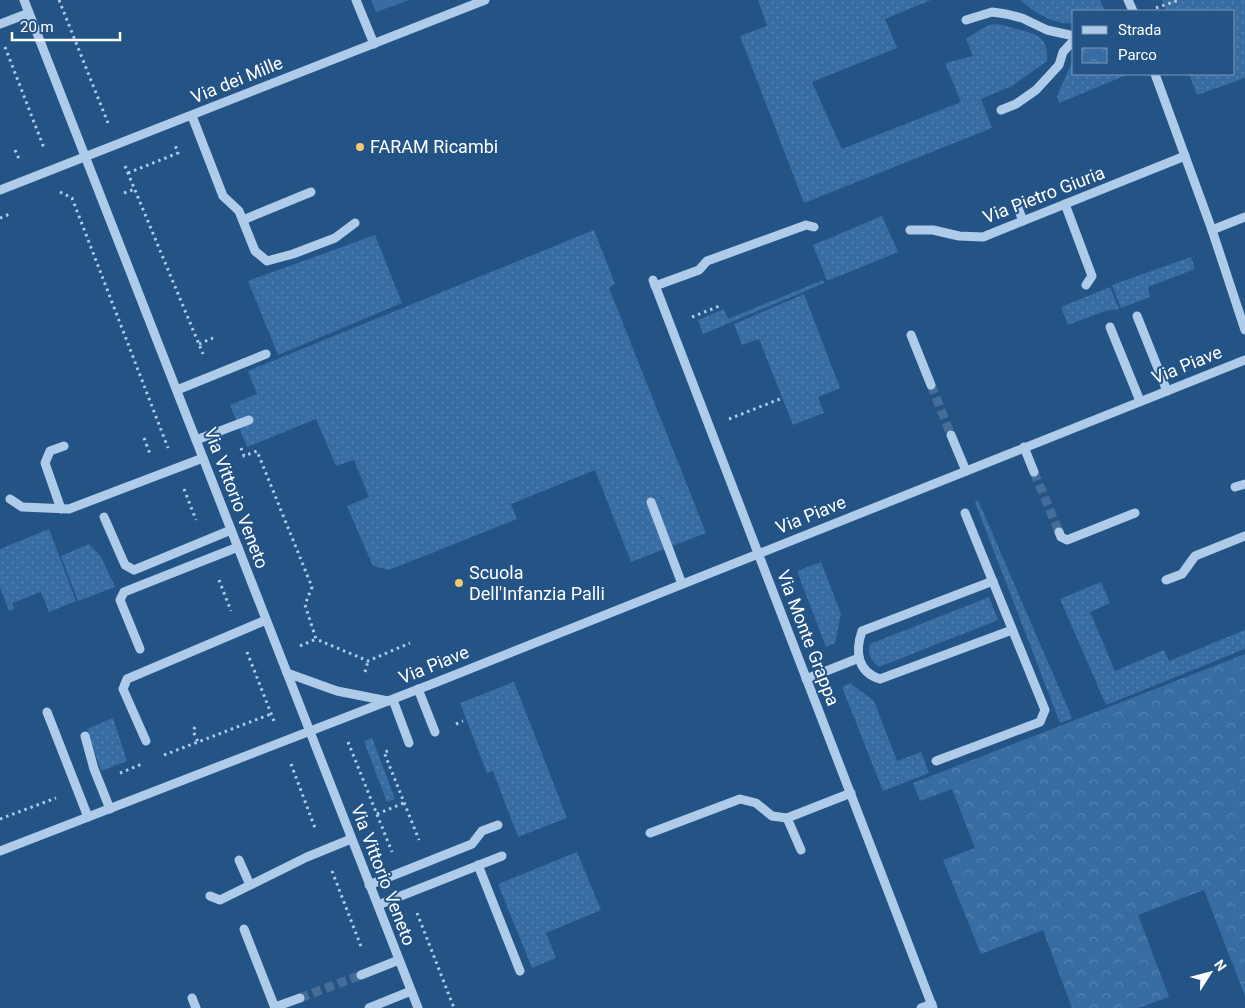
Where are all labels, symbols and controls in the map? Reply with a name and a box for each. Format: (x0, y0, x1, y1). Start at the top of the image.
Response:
scale bar (12, 10, 120, 42)
legend (1072, 10, 1235, 75)
text: 20 m (20, 18, 54, 36)
text: Strada (1118, 21, 1161, 39)
text: Parco (1118, 46, 1157, 64)
street label: Via dei Mille (188, 52, 286, 107)
place label: FARAM Ricambi (370, 136, 498, 157)
marker: FARAM Ricambi (354, 141, 366, 153)
street label: Via Pietro Giuria (980, 162, 1108, 227)
street label: Via Piave (1149, 341, 1225, 388)
street label: Via Vittorio Veneto (200, 424, 273, 571)
street label: Via Piave (773, 491, 849, 538)
place label: Scuola Dell'Infanzia Palli (469, 562, 605, 604)
street label: Via Monte Grappa (773, 567, 844, 709)
marker: Scuola Dell'Infanzia Palli (453, 577, 465, 589)
street label: Via Piave (396, 641, 472, 688)
street label: Via Vittorio Veneto (347, 801, 420, 948)
north arrow (1185, 948, 1235, 998)
text: N (1211, 957, 1230, 974)

